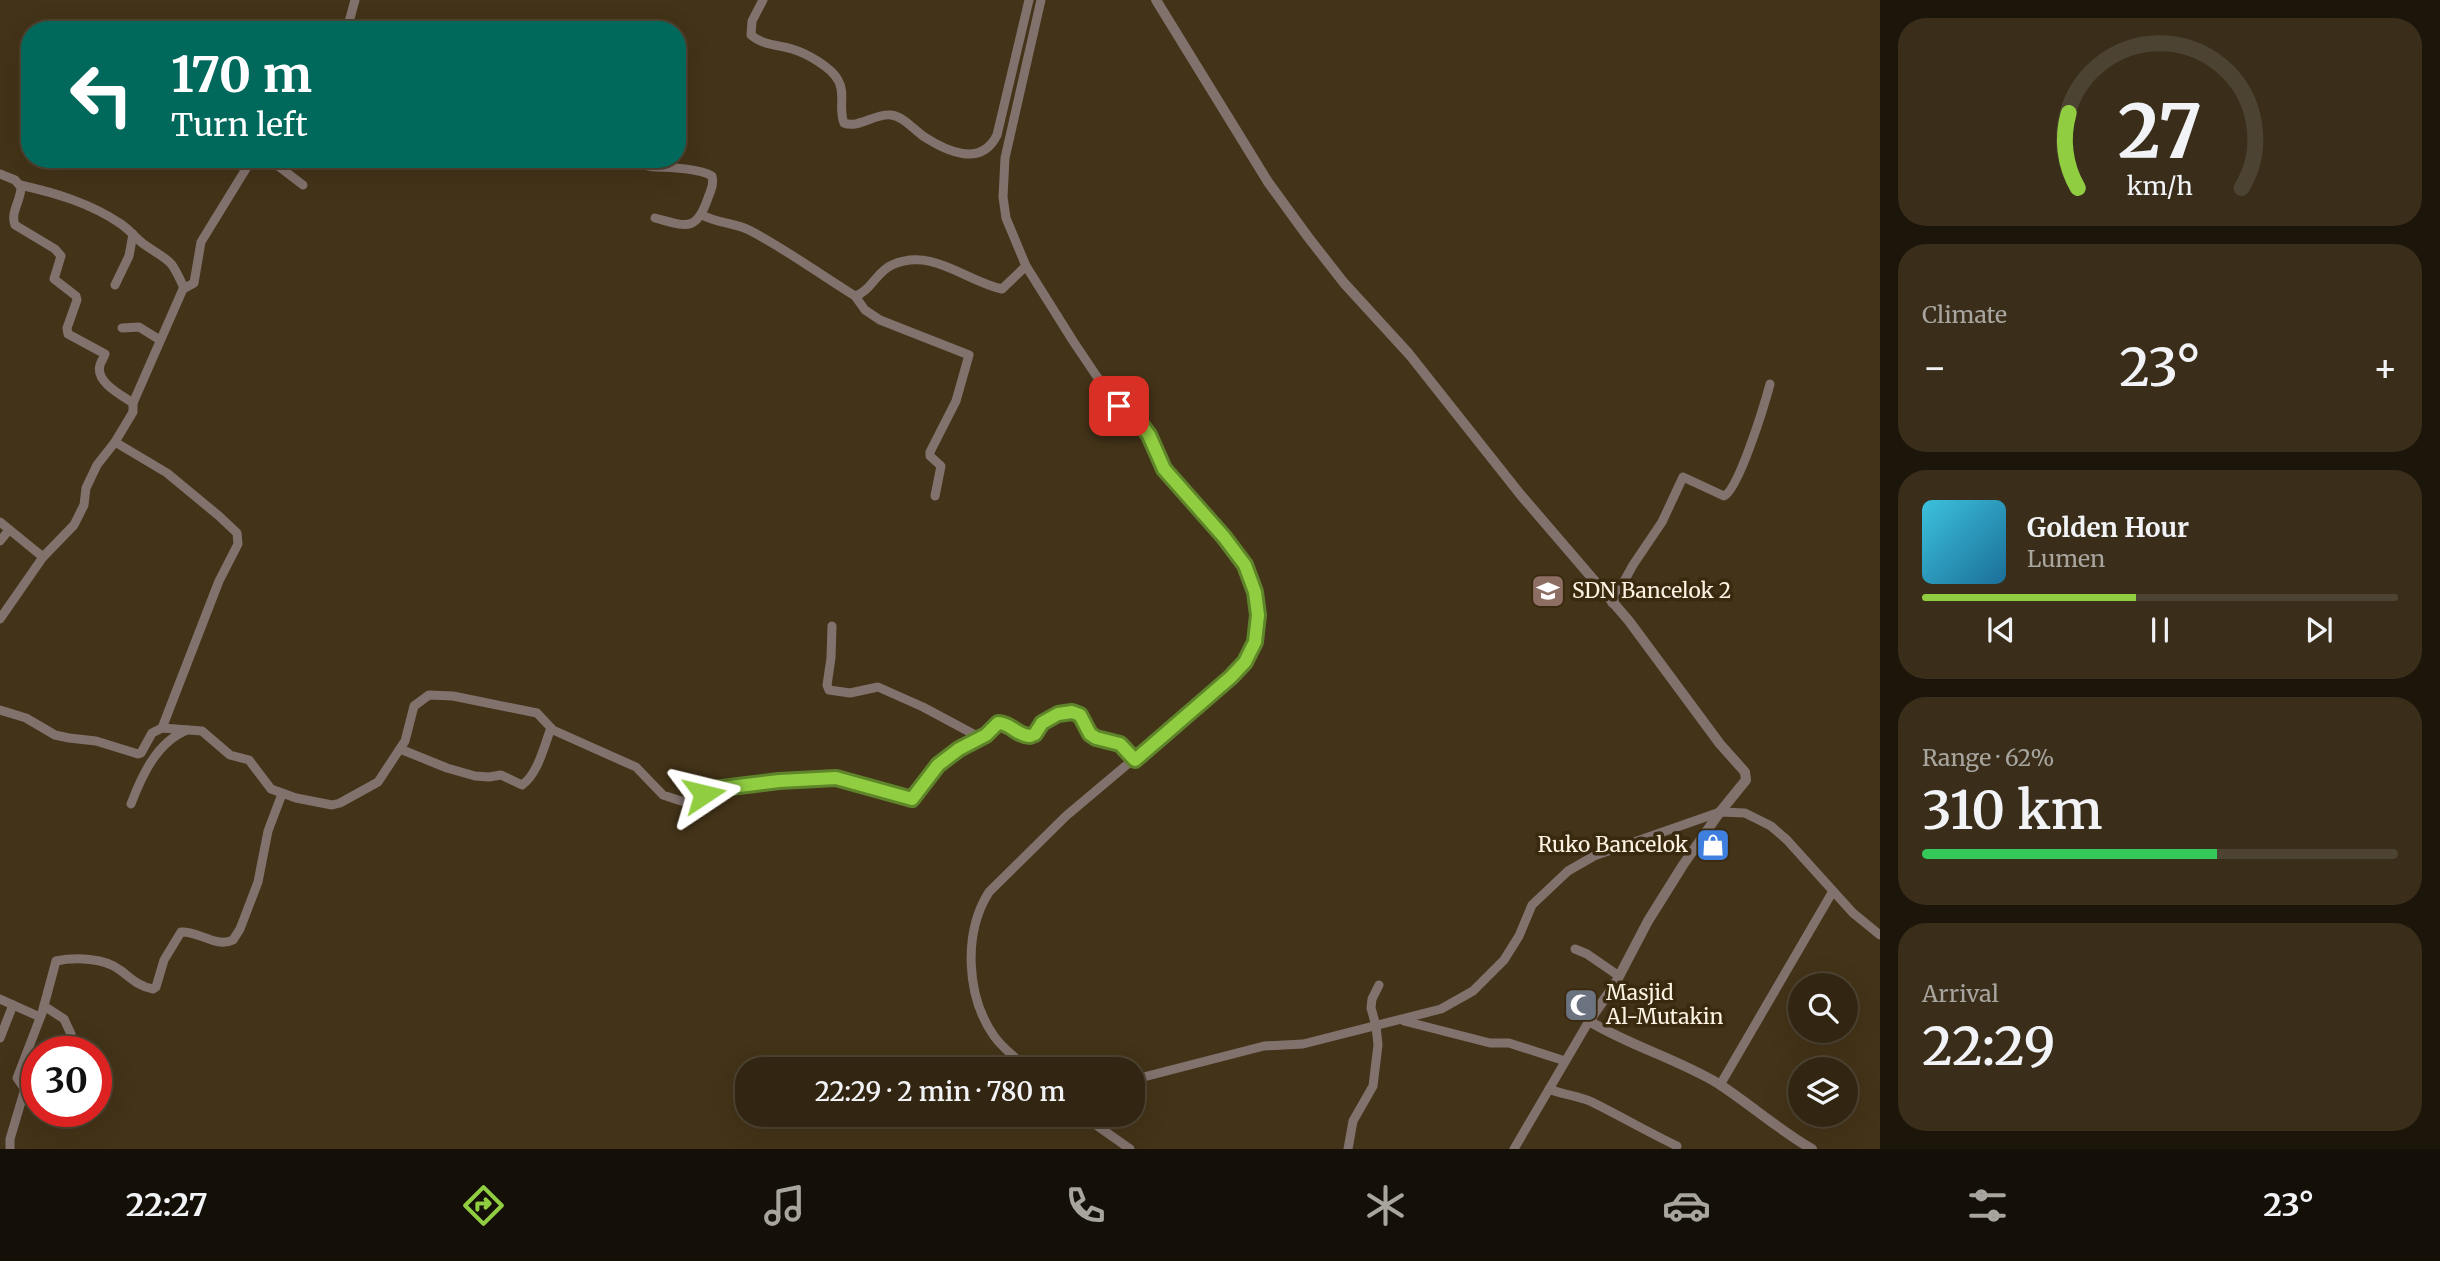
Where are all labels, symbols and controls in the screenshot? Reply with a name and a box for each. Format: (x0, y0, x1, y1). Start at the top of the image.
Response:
text: 170 m (171, 44, 312, 105)
icon: left (56, 49, 147, 140)
text: 27 (2118, 86, 2202, 178)
text: Turn left (171, 105, 308, 145)
text: km/h (2127, 170, 2193, 202)
text: Climate (1922, 300, 2007, 329)
text: 23° (2119, 335, 2201, 400)
text: − (1922, 344, 1947, 391)
text: + (2373, 344, 2398, 391)
pin (1089, 376, 1149, 436)
icon: arrive (1100, 387, 1138, 425)
text: Golden Hour (2027, 511, 2189, 544)
text: Lumen (2027, 544, 2105, 573)
school or university icon: SDN Bancelok 2 (1529, 572, 1567, 610)
place label: SDN Bancelok 2 (1572, 577, 1731, 604)
icon: previous (1982, 611, 2020, 649)
icon: pause (2141, 611, 2179, 649)
icon: next (2300, 611, 2338, 649)
text: Range · 62% (1922, 743, 2054, 772)
position arrow (667, 757, 741, 831)
text: 310 km (1922, 778, 2103, 843)
shop icon: Ruko Bancelok (1694, 826, 1732, 864)
place label: Ruko Bancelok (1538, 831, 1689, 858)
map controls (1788, 973, 1858, 1127)
button: search (1788, 973, 1858, 1043)
place label: Masjid Al-Mutakin (1605, 979, 1724, 1030)
text: Arrival (1922, 979, 1999, 1008)
mosque icon: Masjid Al-Mutakin (1562, 986, 1600, 1024)
text: 22:29 (1922, 1014, 2055, 1079)
speed limit sign: 30 (21, 1036, 112, 1127)
button: layers (1788, 1057, 1858, 1127)
text: 22:29 · 2 min · 780 m (815, 1075, 1065, 1108)
icon: directions (459, 1181, 508, 1230)
icon: music (760, 1181, 809, 1230)
icon: phone (1061, 1181, 1110, 1230)
icon: climate (1361, 1181, 1410, 1230)
icon: car (1662, 1181, 1711, 1230)
icon: filters (1963, 1181, 2012, 1230)
text: 22:27 (126, 1185, 208, 1225)
text: 23° (2263, 1185, 2314, 1225)

